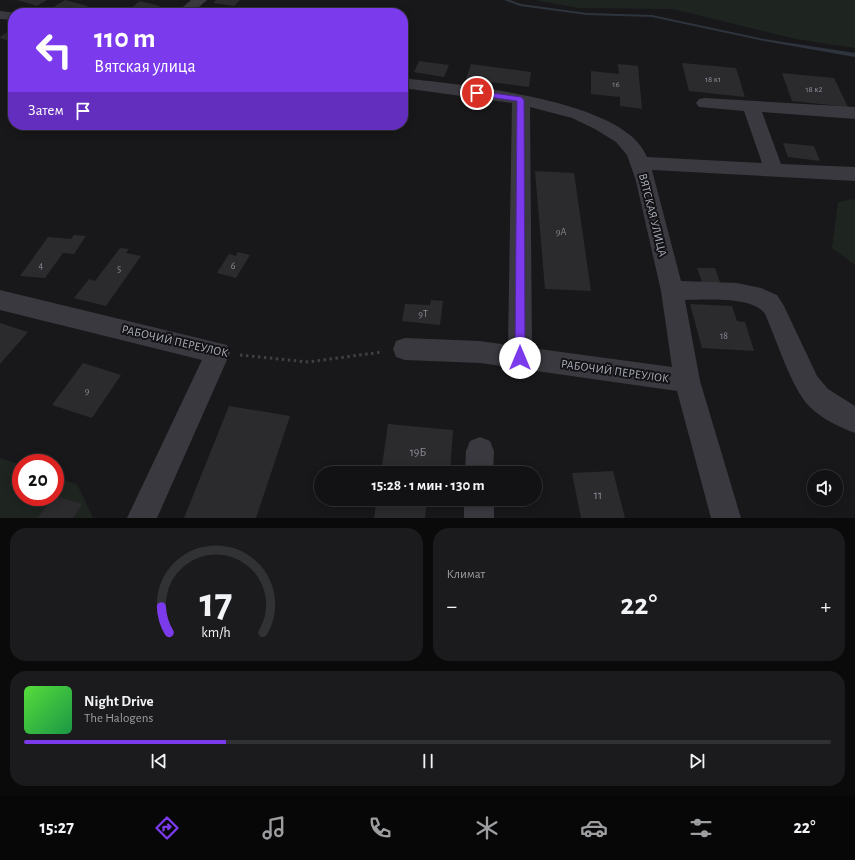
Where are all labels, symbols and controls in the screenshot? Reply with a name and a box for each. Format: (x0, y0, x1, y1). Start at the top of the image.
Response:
icon: left (28, 24, 80, 76)
text: 110 m (94, 25, 156, 53)
text: Вятская улица (94, 58, 196, 76)
house number: 18 к1 (705, 75, 721, 84)
pin (460, 76, 494, 110)
house number: 16 (612, 80, 620, 89)
icon: arrive (466, 82, 488, 104)
house number: 18 к2 (805, 85, 823, 94)
icon: arrive (72, 100, 94, 122)
text: Затем (28, 103, 64, 118)
street label: ВЯТСКАЯ УЛИЦА (637, 172, 669, 258)
house number: 9А (556, 227, 566, 237)
house number: 4 (39, 261, 44, 271)
house number: 6 (231, 261, 236, 271)
house number: 5 (117, 264, 121, 274)
house number: 9Т (418, 309, 428, 319)
street label: РАБОЧИЙ ПЕРЕУЛОК (120, 322, 230, 359)
house number: 18 (720, 331, 728, 341)
position arrow (499, 337, 541, 379)
street label: РАБОЧИЙ ПЕРЕУЛОК (560, 356, 670, 385)
house number: 9 (85, 386, 90, 396)
house number: 19Б (410, 446, 426, 458)
speed limit sign: 20 (12, 454, 64, 506)
map controls (807, 470, 843, 506)
button: sound (807, 470, 843, 506)
text: 15:28 · 1 мин · 130 m (371, 478, 485, 493)
house number: 11 (594, 489, 602, 501)
text: Климат (447, 568, 485, 581)
text: 17 (200, 582, 233, 623)
text: 22° (620, 590, 657, 620)
text: − (447, 595, 457, 617)
text: + (820, 595, 831, 617)
text: km/h (202, 625, 231, 639)
text: Night Drive (84, 694, 154, 709)
text: The Halogens (84, 712, 153, 725)
icon: previous (148, 750, 170, 772)
icon: pause (417, 750, 439, 772)
icon: next (686, 750, 708, 772)
icon: directions (153, 814, 181, 842)
icon: music (260, 814, 288, 842)
icon: phone (366, 814, 394, 842)
icon: climate (473, 814, 501, 842)
icon: car (580, 814, 608, 842)
icon: filters (687, 814, 715, 842)
text: 15:27 (39, 819, 74, 837)
text: 22° (793, 819, 816, 837)

